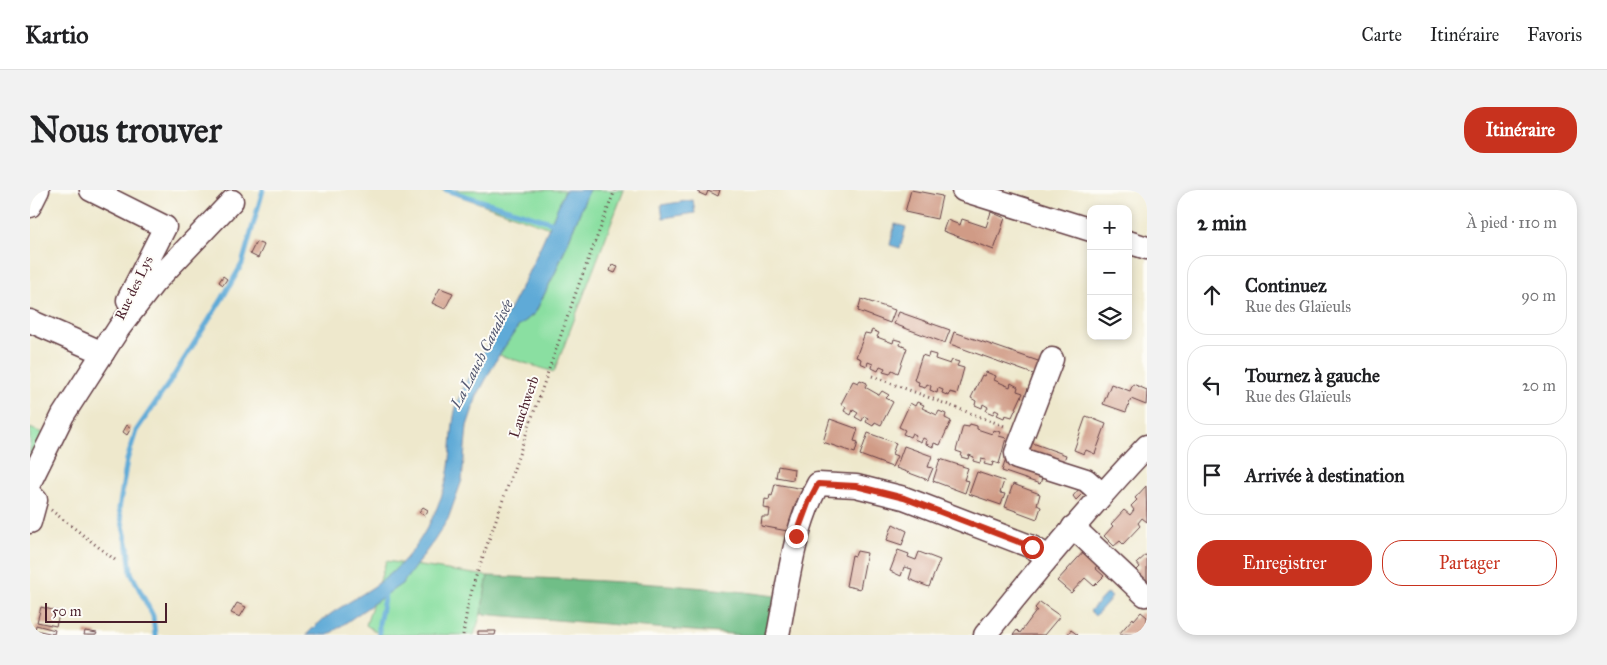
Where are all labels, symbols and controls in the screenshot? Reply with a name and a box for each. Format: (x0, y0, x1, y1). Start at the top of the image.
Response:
text: Kartio (25, 20, 88, 50)
text: Carte (1362, 24, 1402, 46)
text: Itinéraire (1430, 24, 1499, 46)
text: Favoris (1527, 24, 1582, 46)
button: Itinéraire (1464, 107, 1577, 153)
text: Nous trouver (30, 109, 222, 152)
map controls (1087, 205, 1132, 340)
button: + (1087, 205, 1132, 250)
text: 2 min (1197, 210, 1247, 236)
text: À pied · 110 m (1467, 213, 1557, 232)
button: − (1087, 250, 1132, 295)
street label: Rue des Lys (111, 253, 157, 323)
text: Continuez (1245, 274, 1327, 297)
icon: ahead (1198, 281, 1226, 309)
text: 90 m (1521, 286, 1556, 305)
button: layers (1087, 295, 1132, 340)
water label: La Lauch Canalisée (446, 296, 517, 412)
text: Rue des Glaïeuls (1245, 297, 1351, 316)
text: Tournez à gauche (1245, 364, 1380, 387)
icon: left (1198, 371, 1226, 399)
street label: Lauchwerb (506, 374, 543, 440)
text: 20 m (1522, 376, 1556, 395)
text: Rue des Glaïeuls (1245, 387, 1351, 406)
icon: arrive (1198, 461, 1226, 489)
text: Arrivée à destination (1245, 464, 1404, 487)
route end (785, 525, 808, 548)
route start (1021, 536, 1044, 559)
button: Enregistrer (1197, 540, 1372, 586)
button: Partager (1382, 540, 1557, 586)
scale bar (45, 600, 168, 623)
text: 50 m (52, 603, 81, 620)

